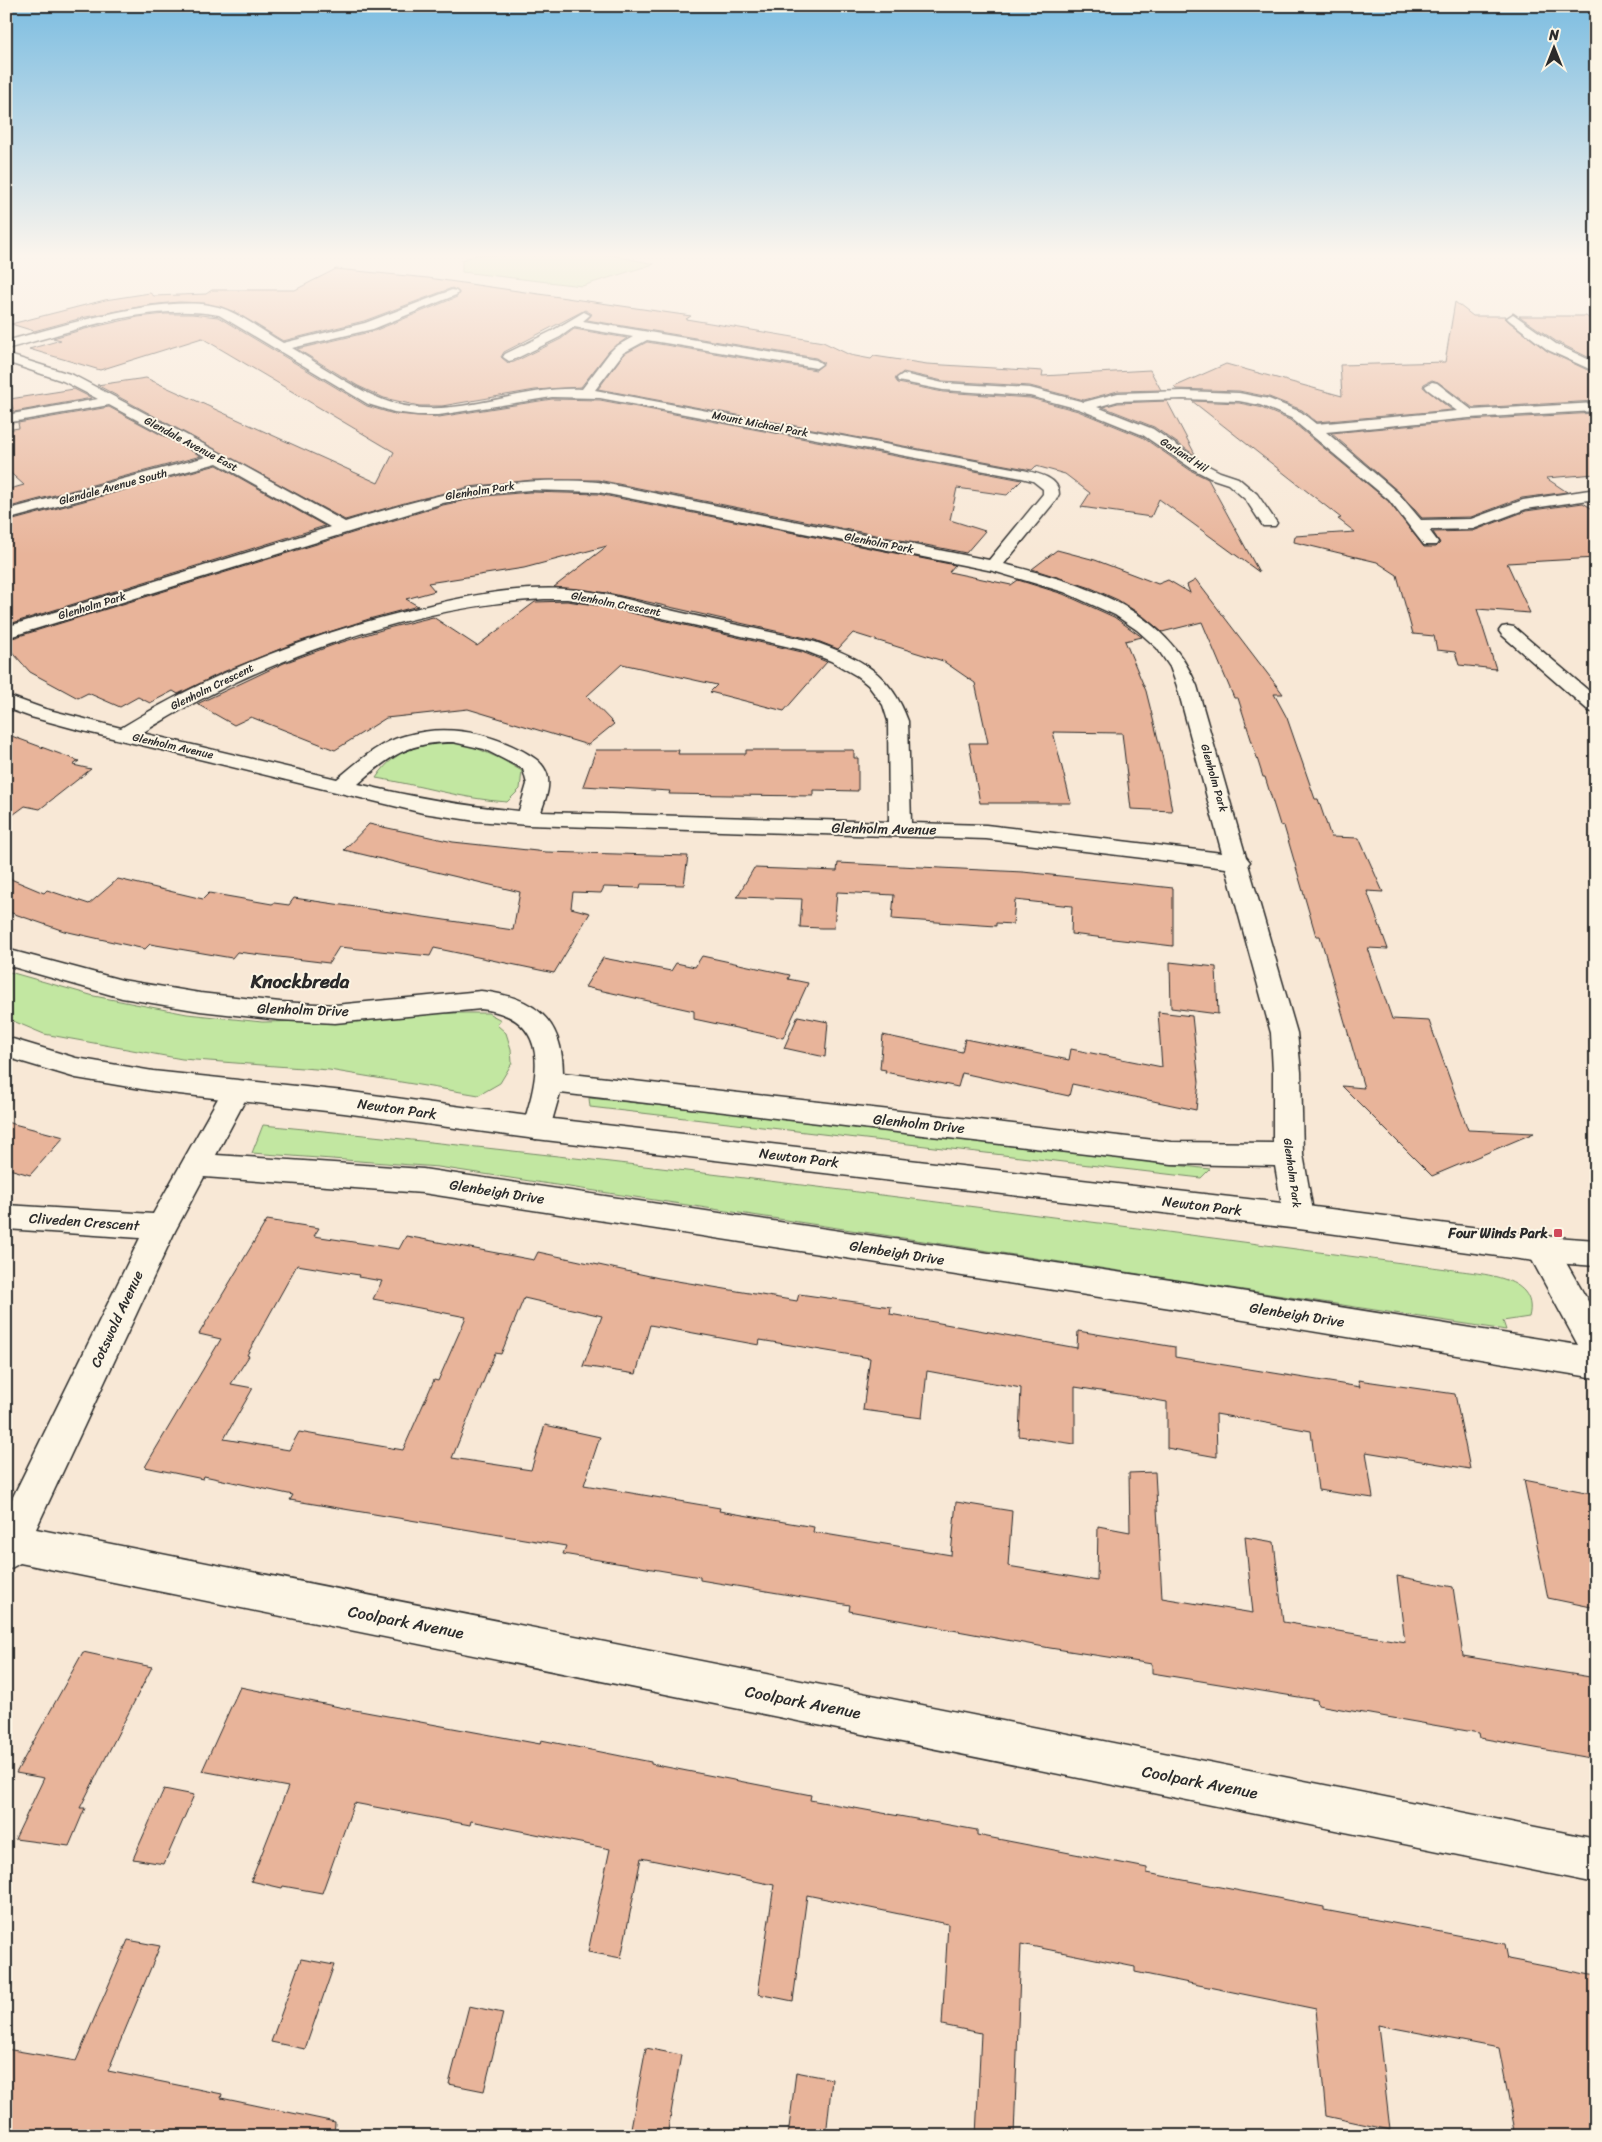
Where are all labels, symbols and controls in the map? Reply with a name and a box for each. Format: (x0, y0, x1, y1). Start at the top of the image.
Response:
north arrow (1530, 22, 1580, 72)
text: N (1548, 23, 1559, 48)
street label: Mount Michael Park (710, 405, 810, 443)
street label: Glendale Avenue East (141, 411, 241, 477)
street label: Garland Hil (1156, 432, 1213, 478)
street label: Glendale Avenue South (57, 463, 169, 511)
street label: Glenholm Park (444, 476, 516, 506)
street label: Glenholm Park (843, 527, 915, 559)
street label: Glenholm Crescent (570, 586, 663, 622)
street label: Glenholm Park (56, 587, 128, 625)
street label: Glenholm Crescent (167, 658, 257, 715)
street label: Glenholm Avenue (131, 727, 216, 765)
street label: Glenholm Park (1195, 742, 1233, 814)
street label: Glenholm Avenue (831, 816, 937, 842)
district label: Knockbreda (250, 965, 350, 998)
street label: Glenholm Drive (257, 996, 349, 1024)
street label: Newton Park (356, 1091, 439, 1127)
street label: Glenholm Drive (872, 1107, 966, 1141)
street label: Glenholm Park (1278, 1137, 1306, 1209)
street label: Newton Park (758, 1141, 841, 1175)
street label: Glenbeigh Drive (448, 1172, 546, 1212)
street label: Newton Park (1161, 1189, 1244, 1223)
street label: Cliveden Crescent (28, 1206, 141, 1238)
place label: Four Winds Park (1447, 1221, 1549, 1246)
marker: Four Winds Park (1552, 1227, 1564, 1239)
street label: Glenbeigh Drive (848, 1233, 946, 1273)
street label: Cotswold Avenue (84, 1266, 150, 1372)
street label: Glenbeigh Drive (1248, 1295, 1346, 1335)
street label: Coolpark Avenue (345, 1597, 467, 1648)
street label: Coolpark Avenue (742, 1677, 864, 1728)
street label: Coolpark Avenue (1139, 1757, 1261, 1808)

